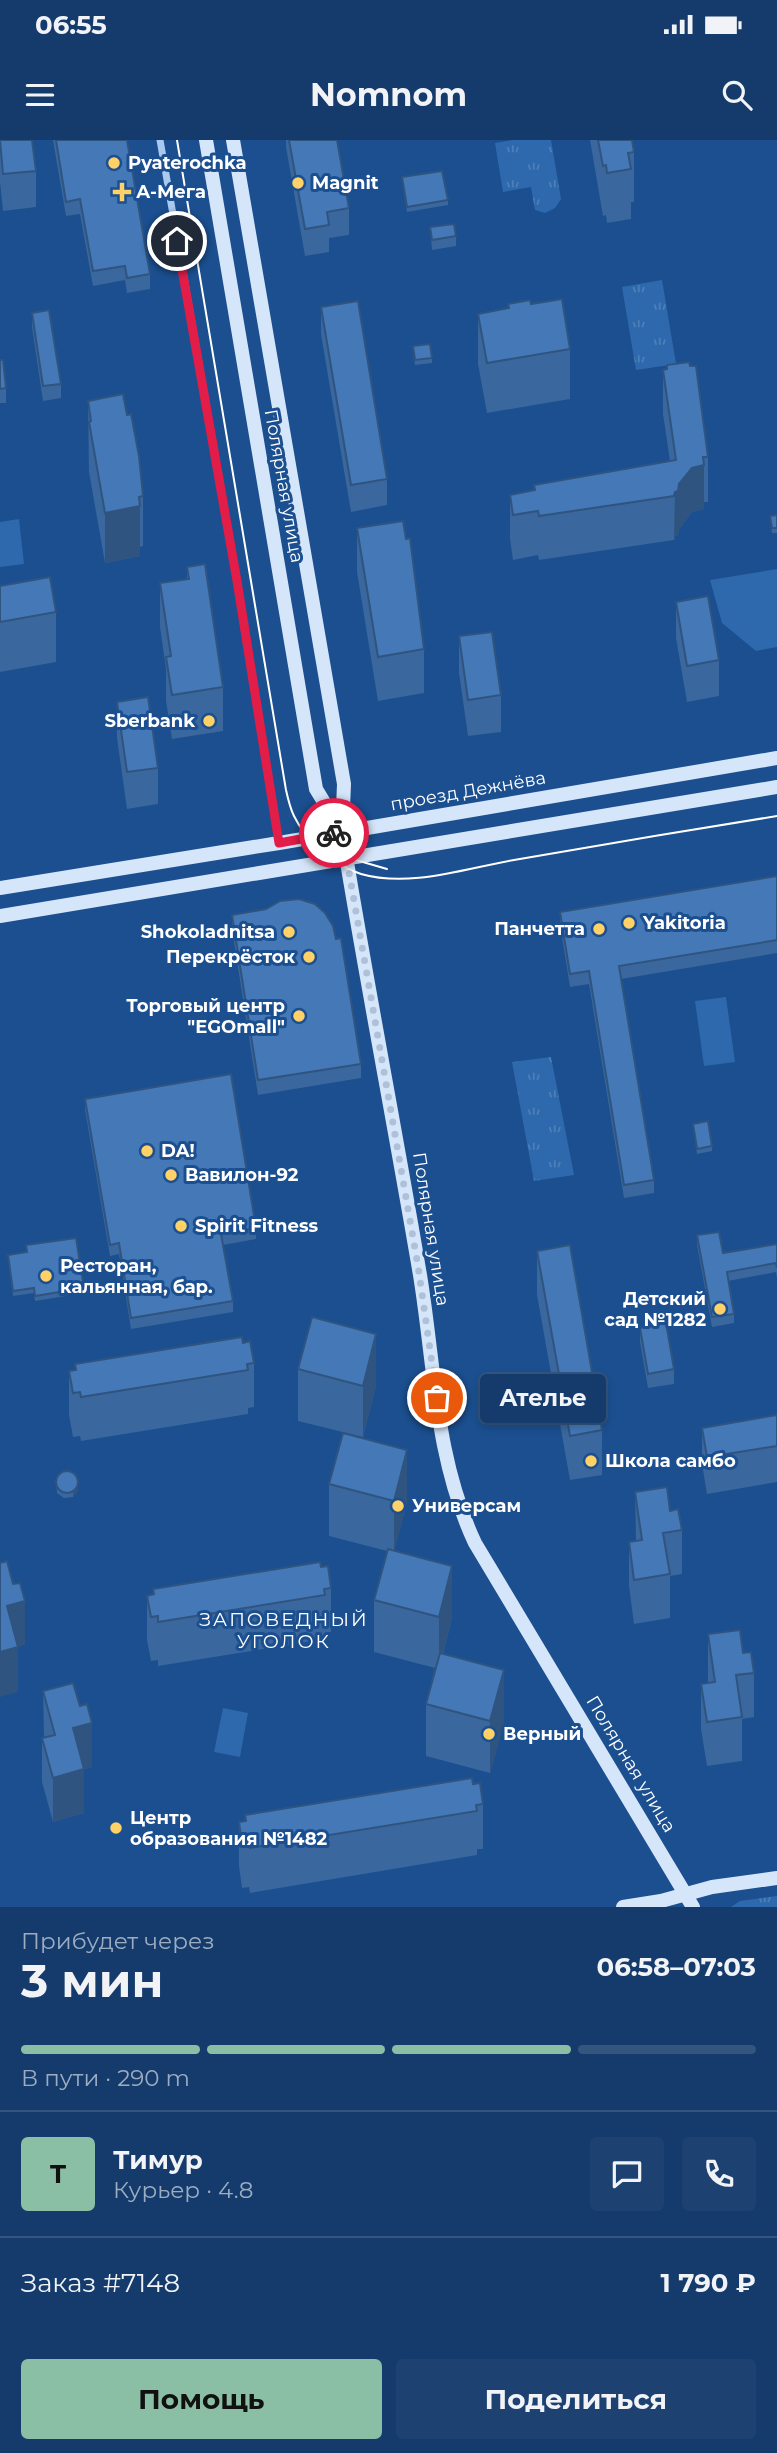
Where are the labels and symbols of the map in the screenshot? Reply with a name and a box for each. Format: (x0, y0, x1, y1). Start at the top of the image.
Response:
place label: Pyaterochka (128, 152, 247, 174)
marker: Pyaterochka (106, 155, 122, 171)
place label: Magnit (312, 172, 379, 194)
marker: Magnit (290, 175, 306, 191)
place label: А-Мега (136, 181, 206, 203)
marker: А-Мега (114, 184, 130, 200)
pin (147, 211, 207, 271)
street label: Полярная улица (260, 408, 308, 564)
place label: Sberbank (104, 710, 195, 732)
marker: Sberbank (201, 713, 217, 729)
street label: проезд Дежнёва (389, 766, 547, 816)
courier (299, 798, 369, 868)
place label: Yakitoria (642, 912, 726, 934)
marker: Yakitoria (621, 915, 637, 931)
place label: Панчетта (494, 918, 585, 940)
place label: Shokoladnitsa (141, 921, 275, 943)
marker: Панчетта (591, 921, 607, 937)
marker: Shokoladnitsa (281, 924, 297, 940)
place label: Перекрёсток (166, 946, 295, 968)
marker: Перекрёсток (301, 949, 317, 965)
place label: Торговый центр "EGOmall" (126, 995, 285, 1038)
marker: Торговый центр "EGOmall" (291, 1008, 307, 1024)
place label: DA! (161, 1140, 195, 1162)
marker: DA! (139, 1143, 155, 1159)
street label: Полярная улица (408, 1151, 454, 1307)
place label: Вавилон-92 (185, 1164, 299, 1186)
marker: Вавилон-92 (163, 1167, 179, 1183)
place label: Spirit Fitness (195, 1215, 319, 1237)
marker: Spirit Fitness (173, 1218, 189, 1234)
place label: Ресторан, кальянная, бар. (60, 1255, 213, 1298)
marker: Ресторан, кальянная, бар. (38, 1268, 54, 1284)
place label: Детский сад №1282 (604, 1288, 706, 1331)
marker: Детский сад №1282 (712, 1301, 728, 1317)
pin (407, 1368, 467, 1428)
callout: Ателье (479, 1374, 605, 1422)
place label: Школа самбо (605, 1450, 736, 1472)
marker: Школа самбо (583, 1453, 599, 1469)
place label: Универсам (412, 1495, 521, 1517)
marker: Универсам (390, 1498, 406, 1514)
district label: ЗАПОВЕДНЫЙ УГОЛОК (199, 1608, 369, 1653)
street label: Полярная улица (582, 1692, 680, 1836)
place label: Верный (503, 1723, 581, 1745)
marker: Верный (481, 1726, 497, 1742)
place label: Центр образования №1482 (130, 1807, 328, 1850)
marker: Центр образования №1482 (108, 1820, 124, 1836)

